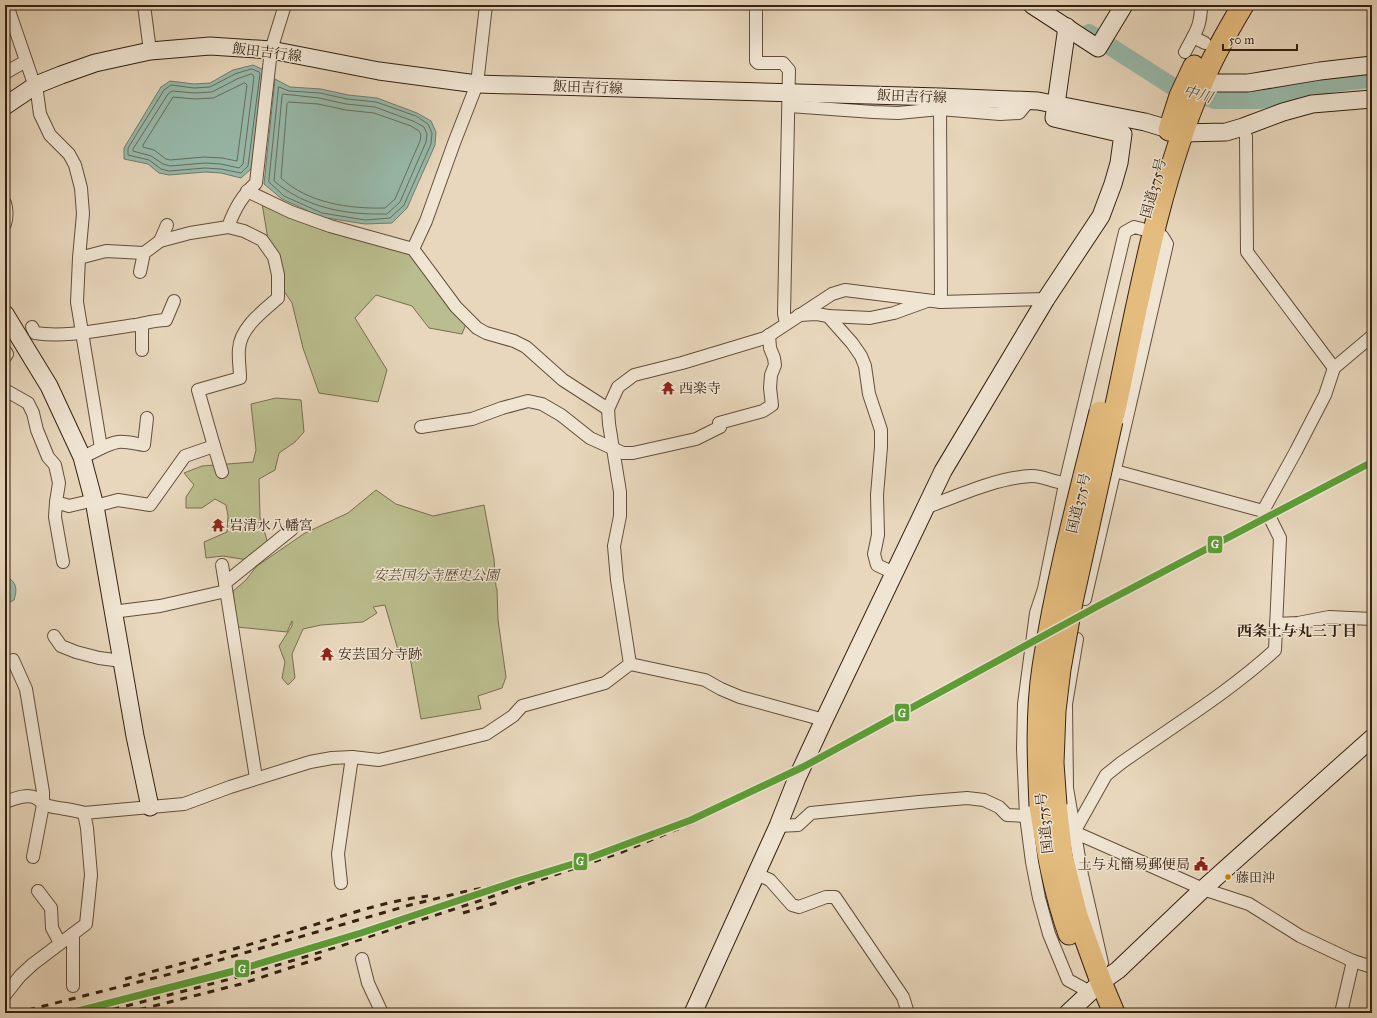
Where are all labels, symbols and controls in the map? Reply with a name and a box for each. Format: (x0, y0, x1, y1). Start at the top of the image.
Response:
scale bar (1223, 26, 1297, 52)
text: 50 m (1229, 33, 1254, 47)
street label: 飯田吉行線 (231, 40, 303, 65)
street label: 飯田吉行線 (553, 78, 623, 97)
water label: 中川 (1181, 81, 1217, 107)
street label: 飯田吉行線 (877, 87, 947, 106)
street label: 国道375号 (1137, 156, 1170, 220)
temple icon: 西楽寺 (660, 380, 676, 396)
place label: 西楽寺 (679, 380, 721, 397)
street label: 国道375号 (1063, 471, 1094, 535)
temple icon: 岩清水八幡宮 (210, 517, 226, 533)
place label: 岩清水八幡宮 (229, 517, 313, 534)
line badge: G (1207, 535, 1223, 554)
text: G (1211, 538, 1219, 551)
park label: 安芸国分寺歴史公園 (373, 567, 501, 584)
district label: 西条土与丸三丁目 (1237, 622, 1357, 640)
temple icon: 安芸国分寺跡 (319, 646, 335, 662)
place label: 安芸国分寺跡 (338, 646, 422, 663)
line badge: G (894, 703, 910, 722)
text: G (898, 707, 906, 720)
street label: 国道375号 (1032, 791, 1057, 855)
line badge: G (573, 852, 588, 871)
text: G (576, 855, 584, 868)
place label: 土与丸簡易郵便局 (1078, 856, 1190, 873)
public building icon: 土与丸簡易郵便局 (1193, 856, 1209, 872)
place label: 藤田沖 (1236, 870, 1275, 886)
marker: 藤田沖 (1223, 872, 1233, 882)
line badge: G (234, 959, 250, 978)
text: G (238, 963, 246, 976)

